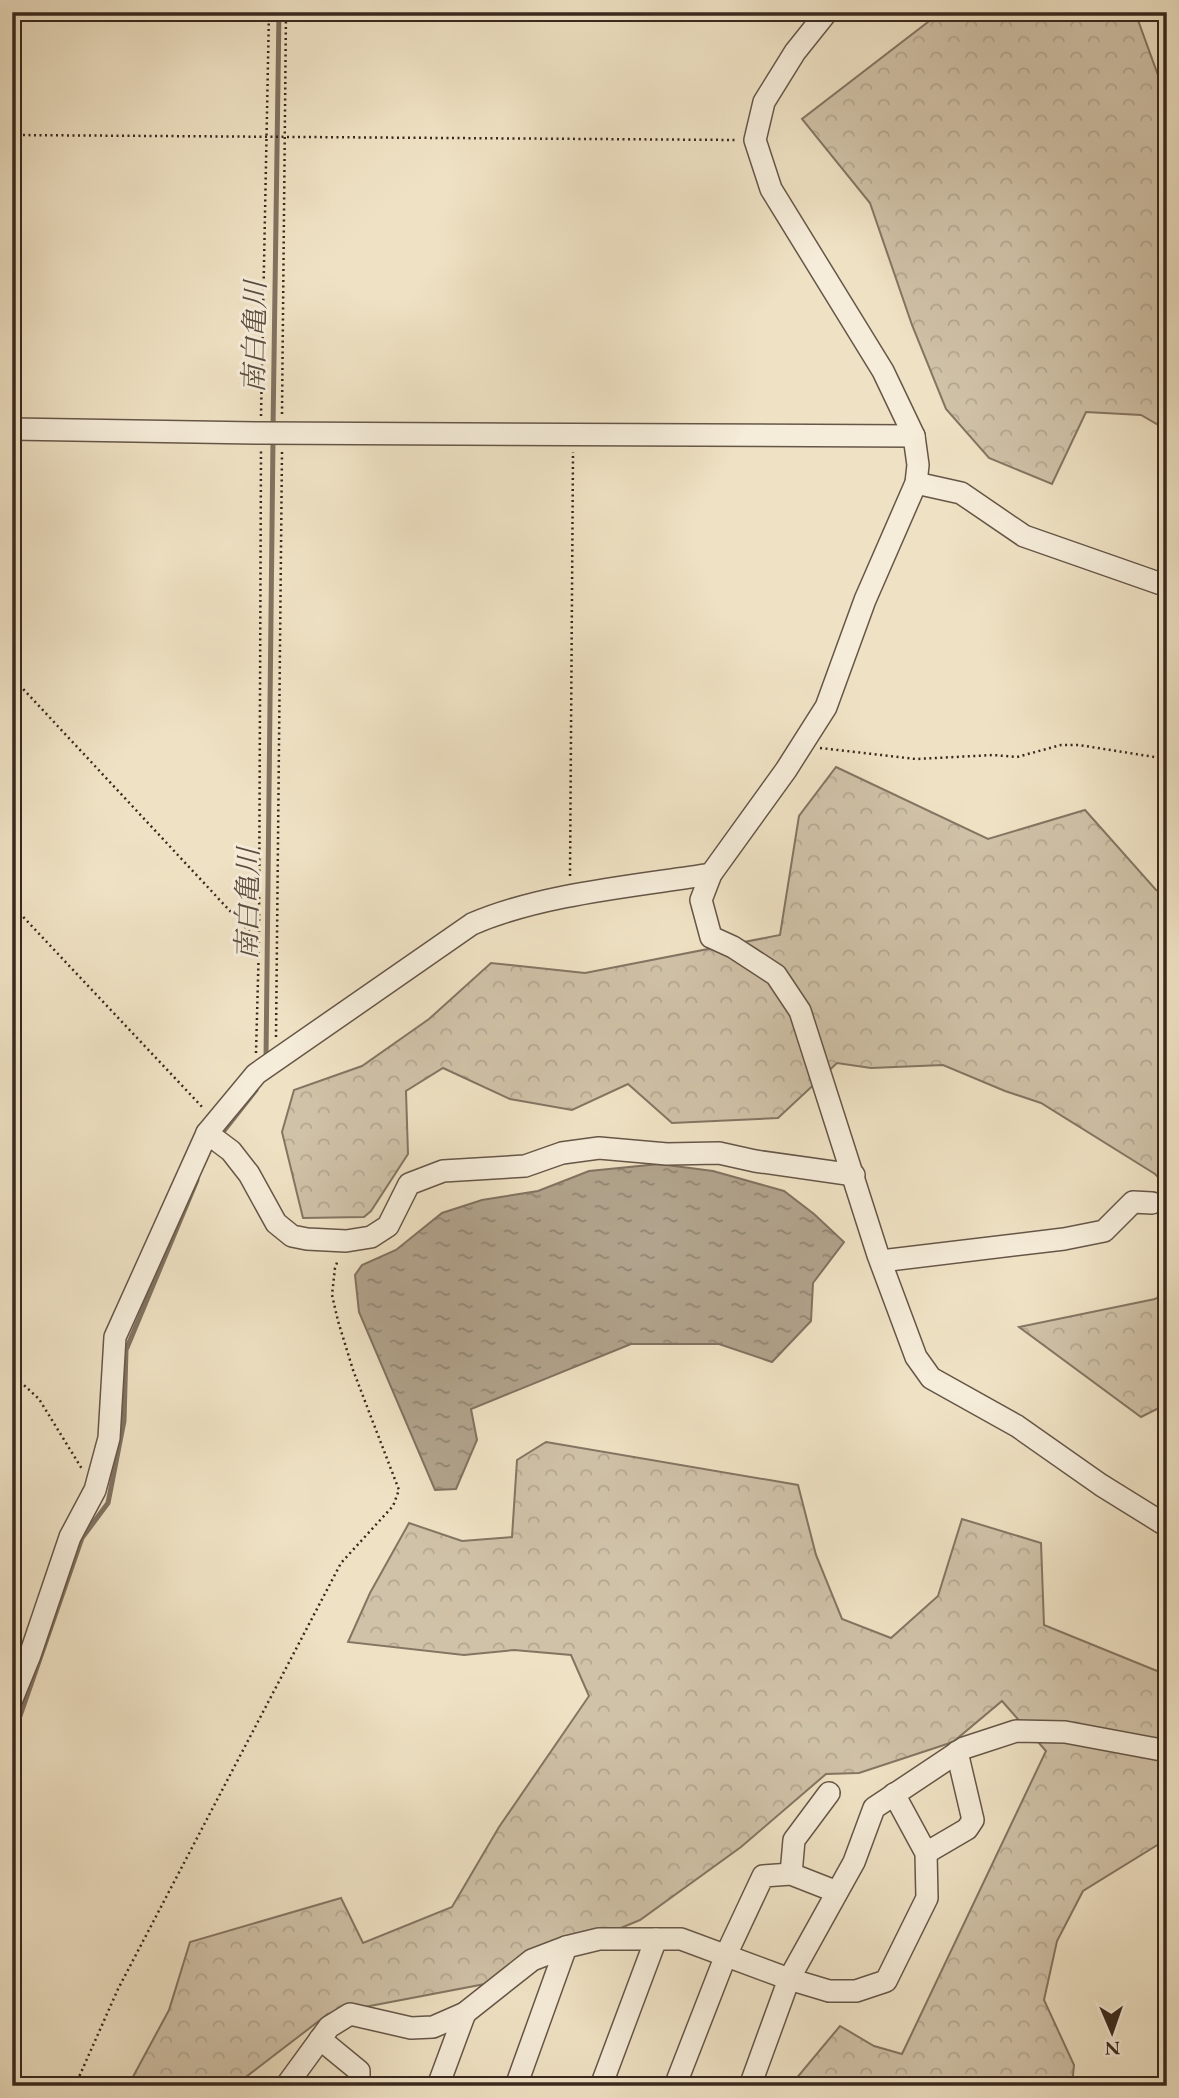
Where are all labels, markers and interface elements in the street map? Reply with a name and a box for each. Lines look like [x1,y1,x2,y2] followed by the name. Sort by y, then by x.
[235,278,273,393] water label: 南白亀川
[228,845,266,960] water label: 南白亀川
[1078,1996,1148,2066] north arrow
[1104,2036,1121,2061] text: N

